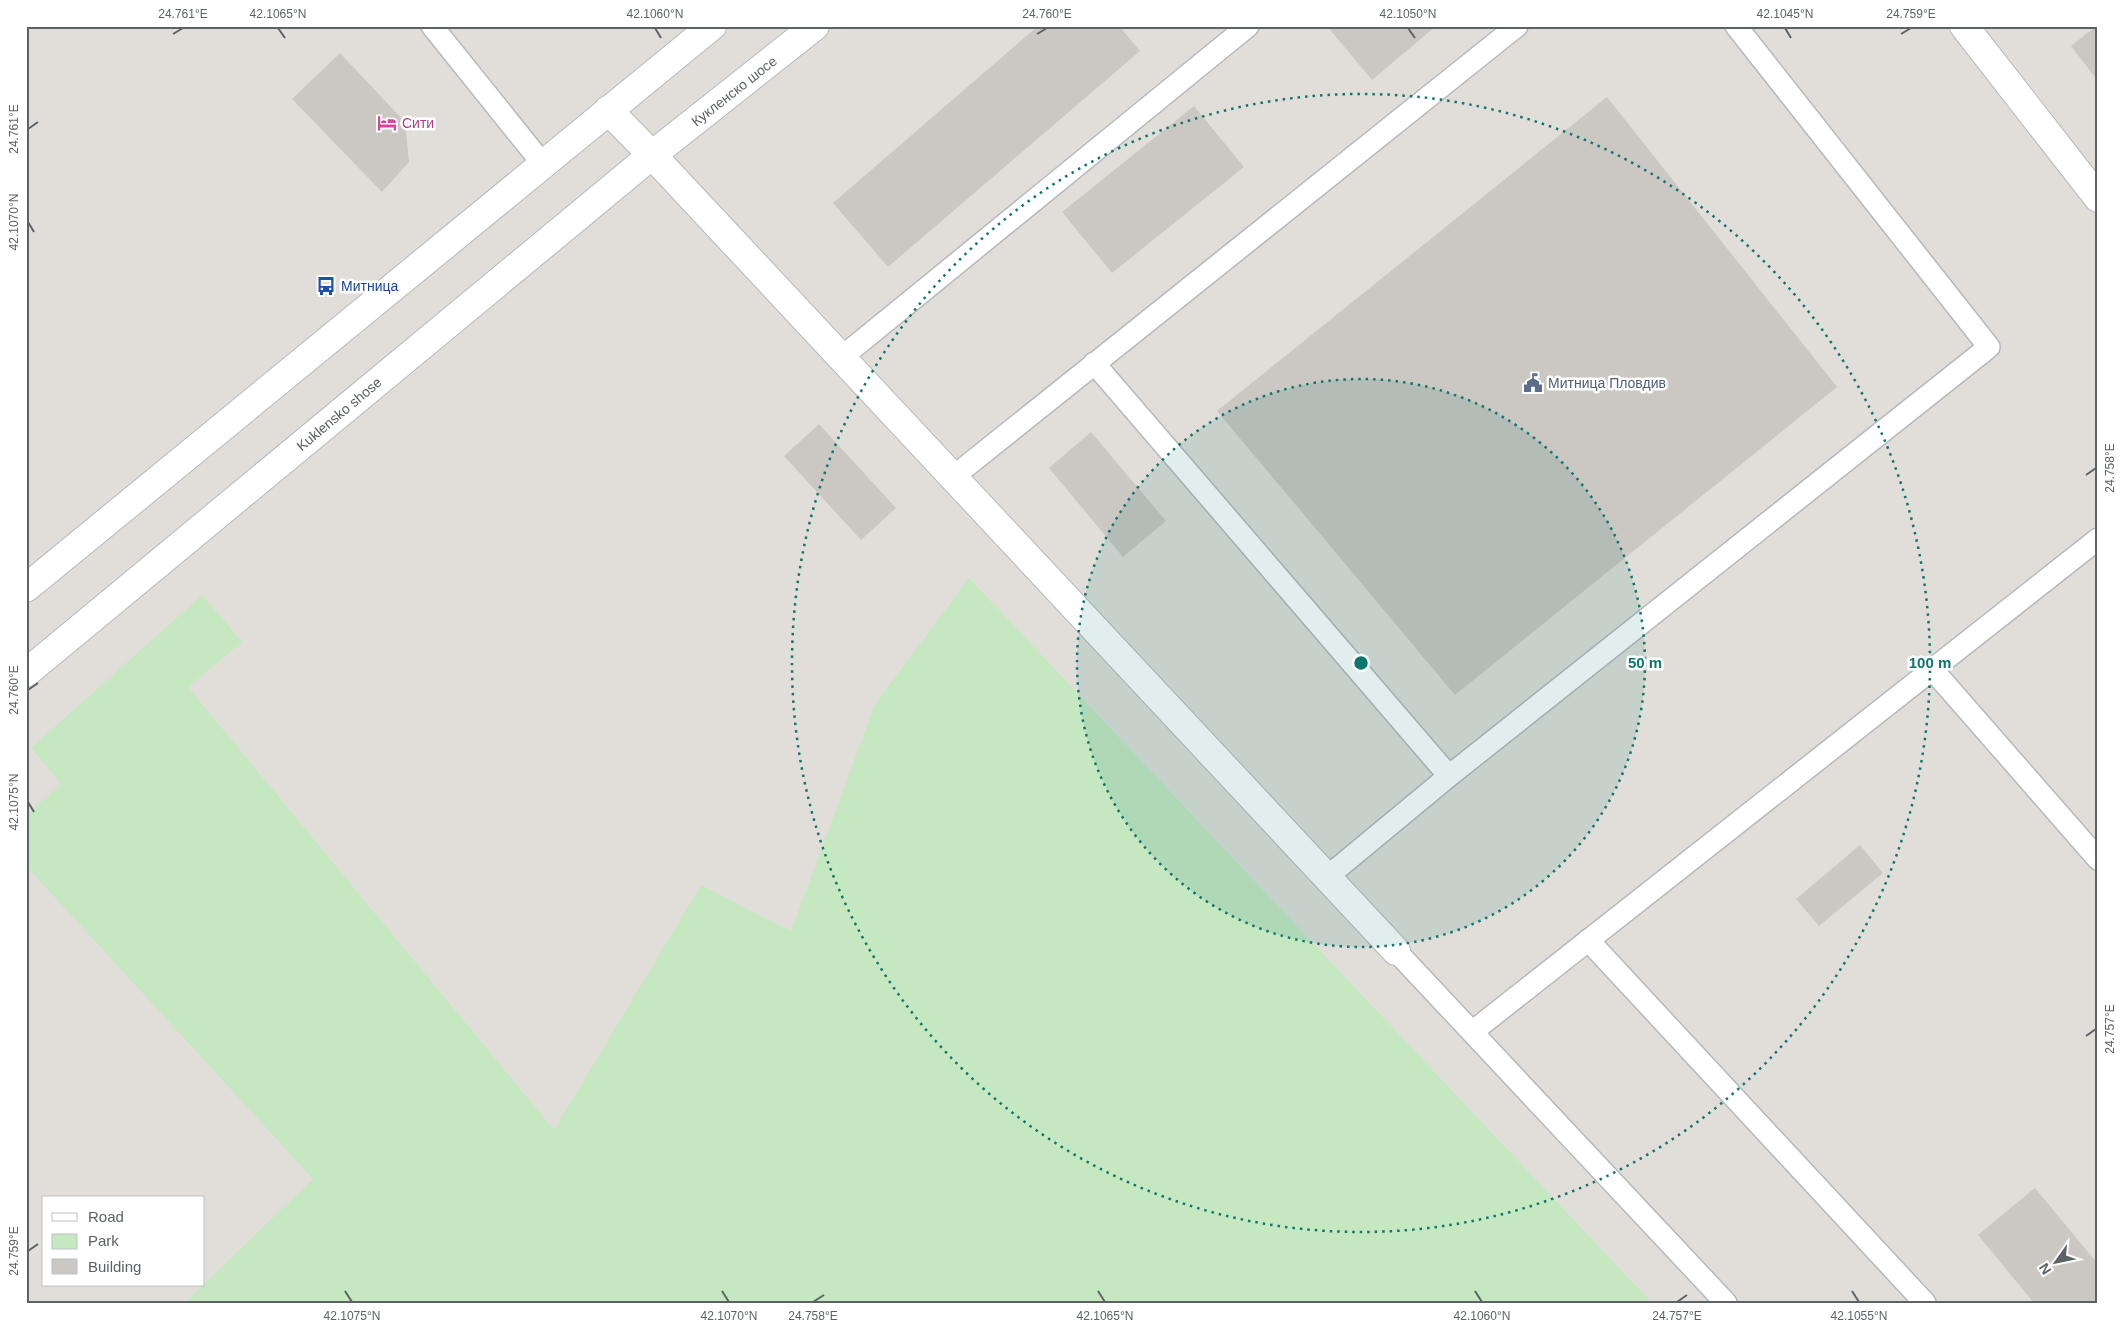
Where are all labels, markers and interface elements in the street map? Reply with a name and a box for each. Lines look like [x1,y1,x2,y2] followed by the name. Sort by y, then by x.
[158,7,208,21] text: 24.761°E
[250,7,306,21] text: 42.1065°N
[627,7,683,21] text: 42.1060°N
[1022,7,1072,21] text: 24.760°E
[1380,7,1436,21] text: 42.1050°N
[1757,7,1813,21] text: 42.1045°N
[1886,7,1936,21] text: 24.759°E
[688,53,780,129] street label: Кукленско шосе
[7,104,21,154] text: 24.761°E
[376,112,398,134] hotel icon: Сити
[402,115,434,131] place label: Сити
[7,194,21,250] text: 42.1070°N
[315,275,337,297] bus stop icon: Митница
[341,278,398,294] place label: Митница
[1522,372,1544,394] public building icon: Митница Пловдив
[293,374,385,454] street label: Kuklensko shose
[1548,375,1666,391] place label: Митница Пловдив
[2103,443,2117,493] text: 24.758°E
[1352,654,1370,672] centre of rings
[1628,654,1662,671] text: 50 m
[1909,654,1951,671] text: 100 m
[7,665,21,715] text: 24.760°E
[7,774,21,830] text: 42.1075°N
[2103,1004,2117,1054] text: 24.757°E
[42,1196,205,1286] legend
[88,1208,124,1225] text: Road
[7,1226,21,1276] text: 24.759°E
[88,1232,119,1249] text: Park
[2032,1236,2082,1286] north arrow
[88,1258,141,1275] text: Building
[2036,1260,2055,1278] text: N
[324,1309,380,1323] text: 42.1075°N
[701,1309,757,1323] text: 42.1070°N
[788,1309,838,1323] text: 24.758°E
[1077,1309,1133,1323] text: 42.1065°N
[1454,1309,1510,1323] text: 42.1060°N
[1652,1309,1702,1323] text: 24.757°E
[1831,1309,1887,1323] text: 42.1055°N

